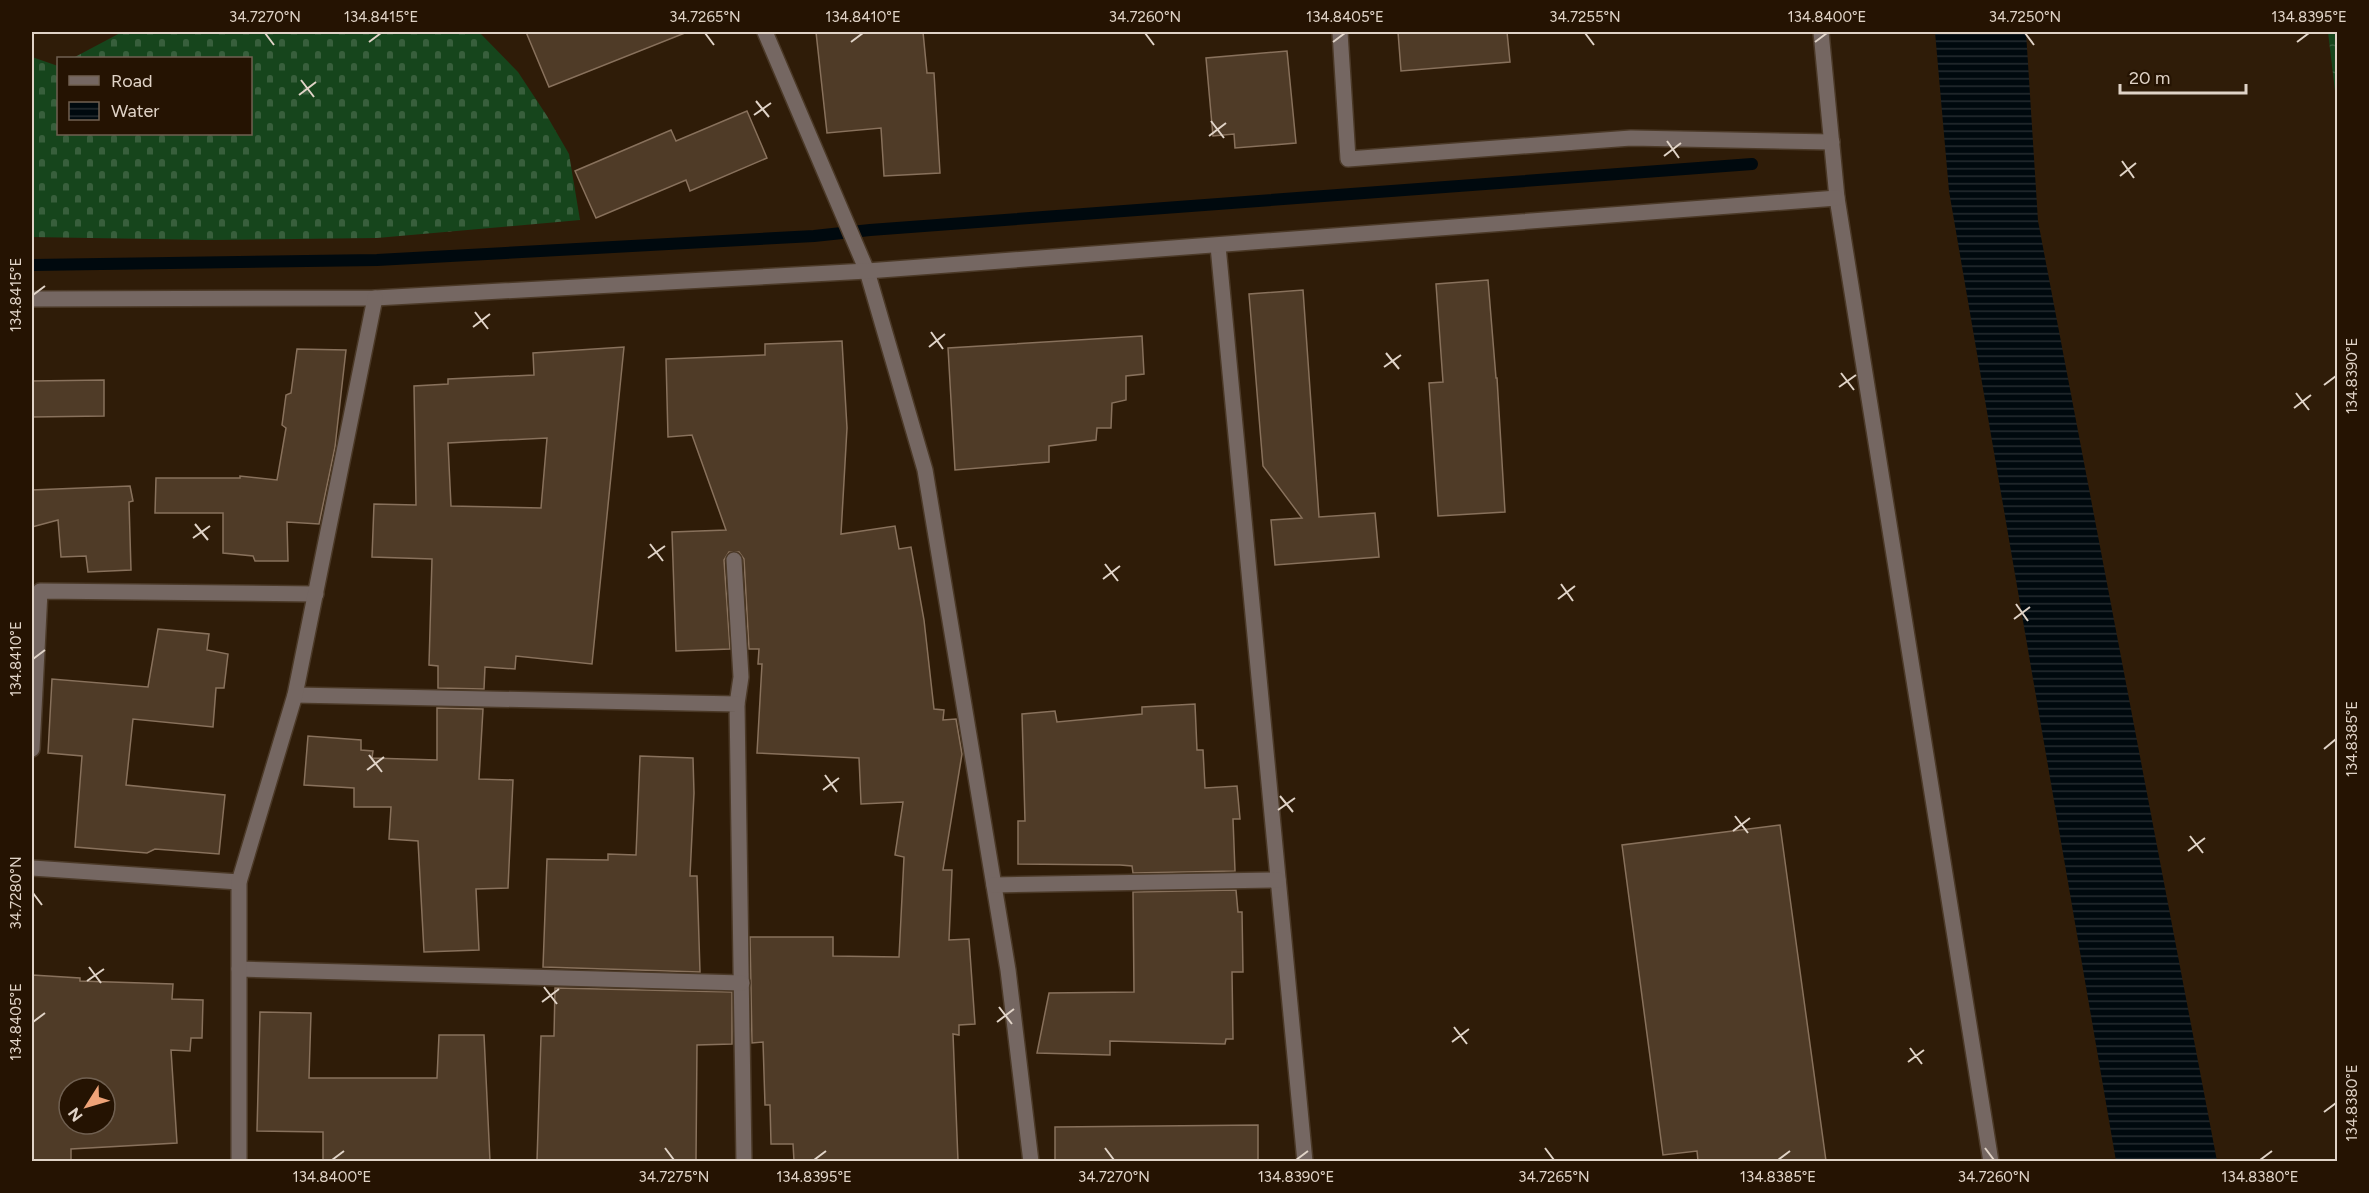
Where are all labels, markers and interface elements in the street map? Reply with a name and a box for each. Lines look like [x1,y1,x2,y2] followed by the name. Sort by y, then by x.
[229,8,301,26] text: 34.7270°N
[344,8,418,26] text: 134.8415°E
[669,8,741,26] text: 34.7265°N
[825,8,901,26] text: 134.8410°E
[1109,8,1181,26] text: 34.7260°N
[1306,8,1384,26] text: 134.8405°E
[1549,8,1621,26] text: 34.7255°N
[1788,8,1866,26] text: 134.8400°E
[1989,8,2061,26] text: 34.7250°N
[2271,8,2347,26] text: 134.8395°E
[57,57,252,135] legend
[2120,57,2246,95] scale bar
[2129,67,2170,89] text: 20 m
[111,70,152,92] text: Road
[111,100,159,122] text: Water
[7,258,25,332] text: 134.8415°E
[2343,338,2361,414] text: 134.8390°E
[7,621,25,697] text: 134.8410°E
[2343,701,2361,777] text: 134.8385°E
[7,856,25,930] text: 34.7280°N
[7,983,25,1061] text: 134.8405°E
[2343,1064,2361,1142] text: 134.8380°E
[57,1076,117,1136] north arrow
[64,1104,87,1125] text: N
[293,1168,371,1186] text: 134.8400°E
[639,1168,709,1186] text: 34.7275°N
[776,1168,852,1186] text: 134.8395°E
[1078,1168,1150,1186] text: 34.7270°N
[1258,1168,1334,1186] text: 134.8390°E
[1518,1168,1590,1186] text: 34.7265°N
[1740,1168,1816,1186] text: 134.8385°E
[1958,1168,2030,1186] text: 34.7260°N
[2221,1168,2299,1186] text: 134.8380°E

